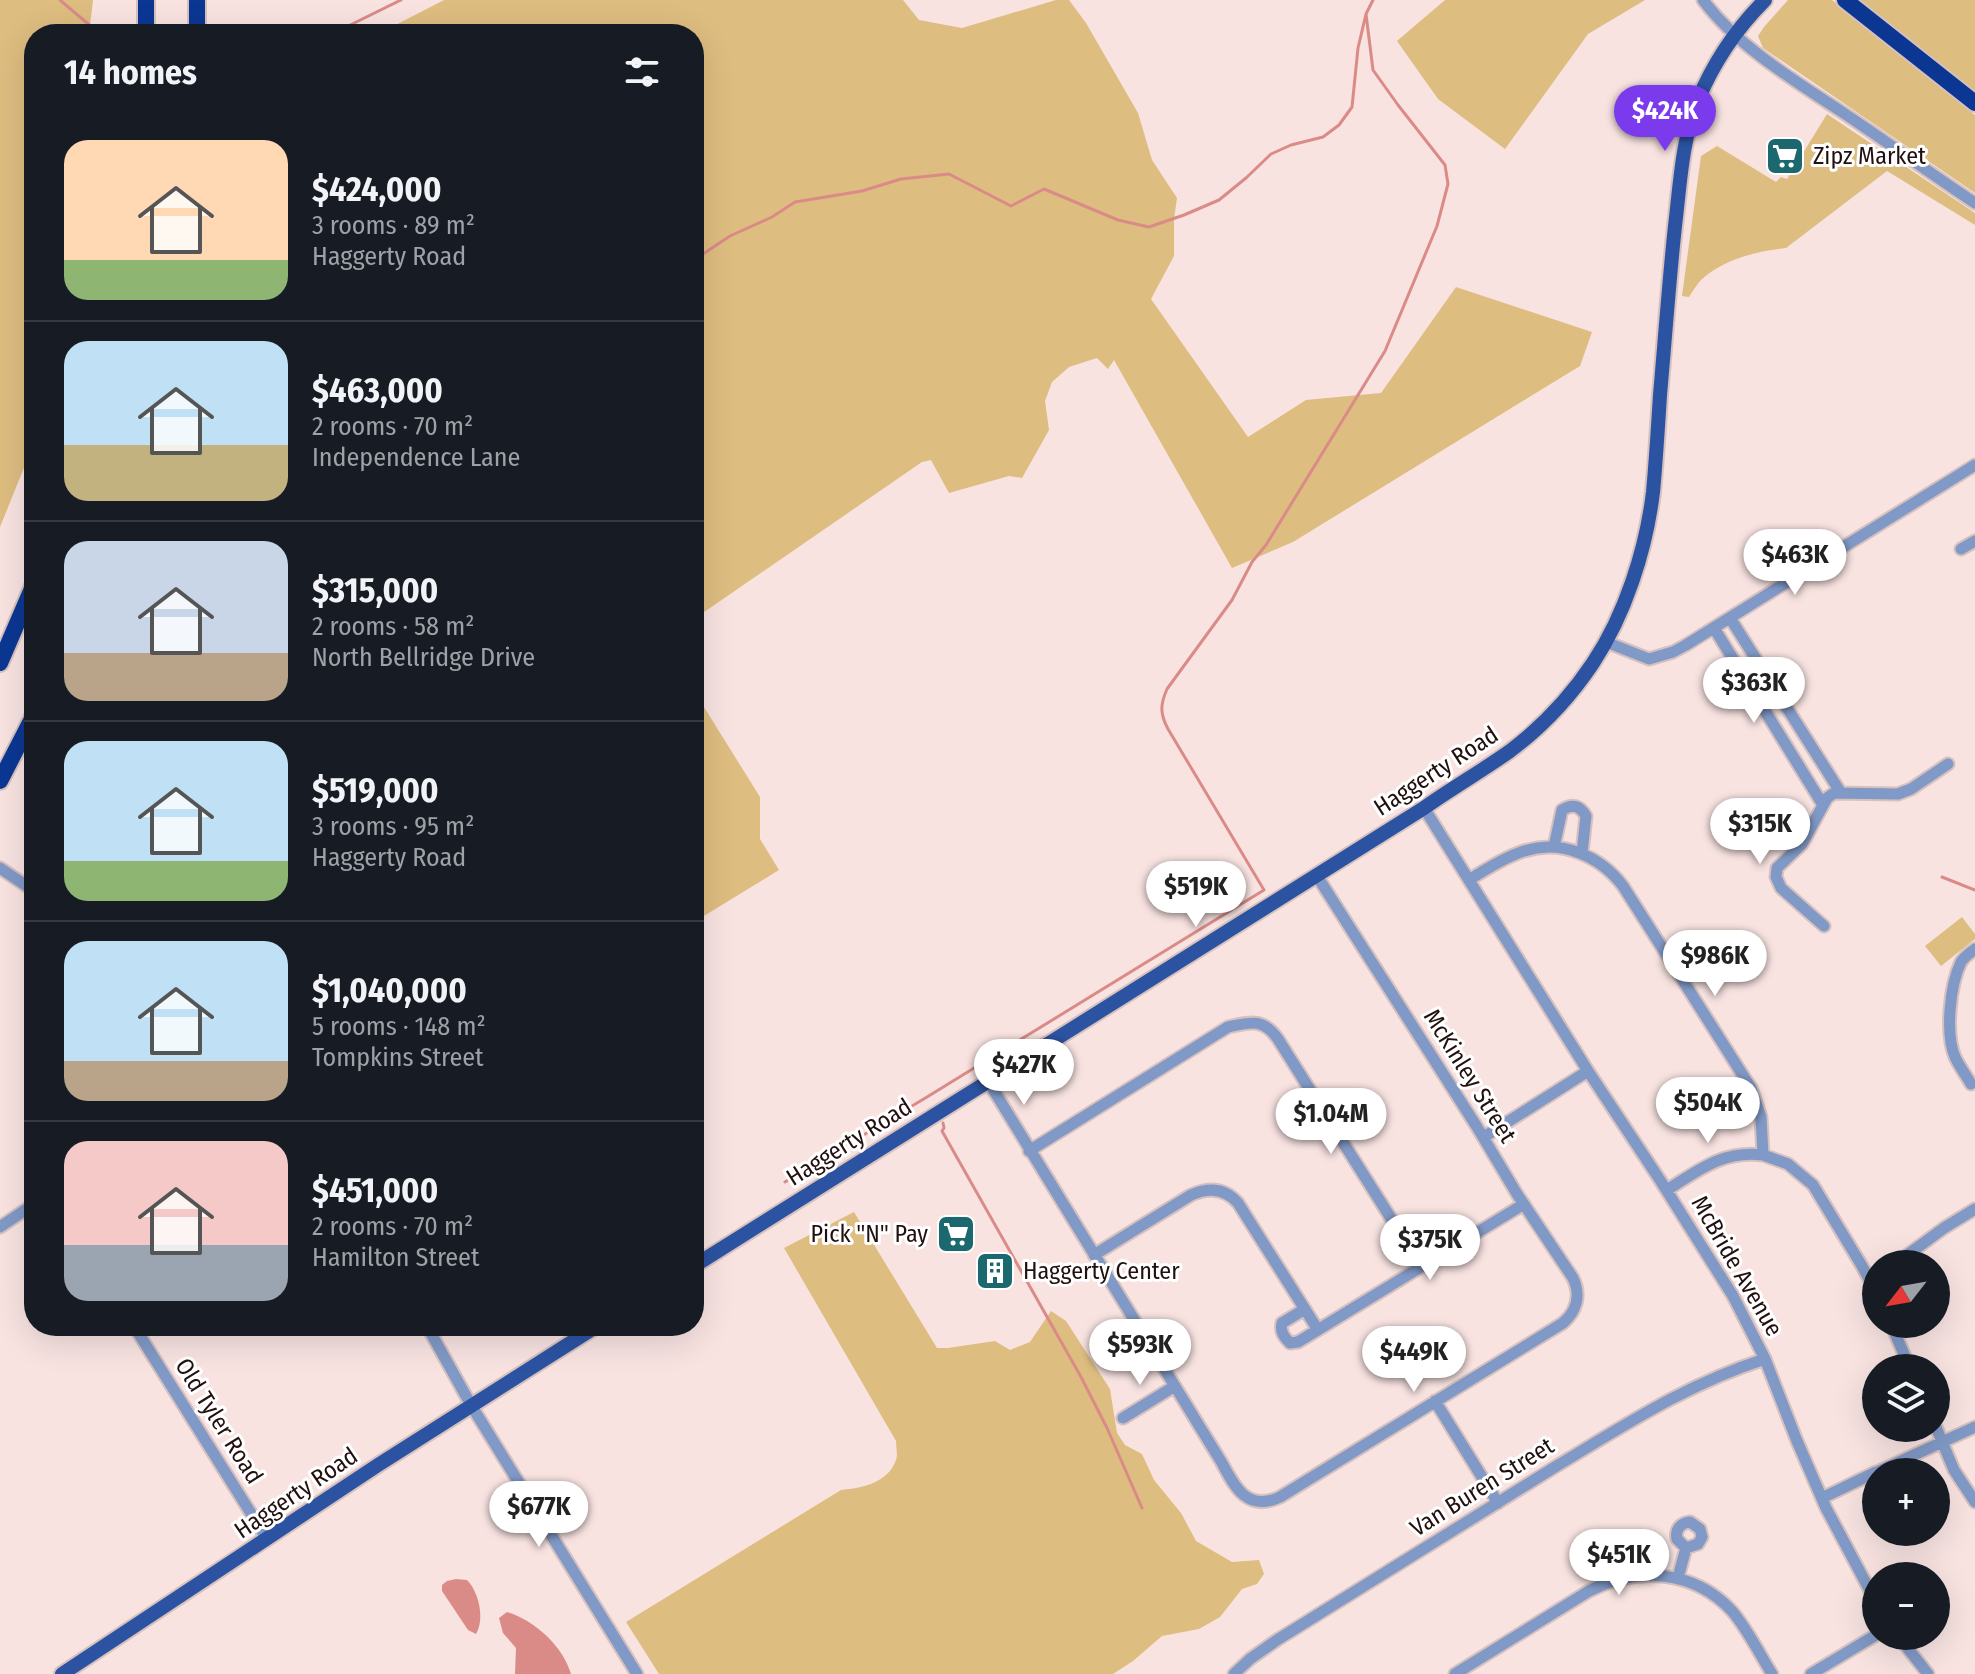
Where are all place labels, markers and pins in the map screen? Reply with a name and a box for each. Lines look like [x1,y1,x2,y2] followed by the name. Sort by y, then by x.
[1609,85,1721,153] pin: $424K
[1764,135,1806,177] supermarket icon: Zipz Market
[1813,142,1926,170] place label: Zipz Market
[1739,529,1851,597] pin: $463K
[1698,657,1810,725] pin: $363K
[1704,798,1816,866] pin: $315K
[1140,861,1252,929] pin: $519K
[1659,930,1771,998] pin: $986K
[968,1039,1080,1107] pin: $427K
[1652,1077,1764,1145] pin: $504K
[1266,1088,1396,1156] pin: $1.04M
[935,1213,977,1255] supermarket icon: Pick "N" Pay
[1374,1214,1486,1282] pin: $375K
[811,1220,928,1248] place label: Pick "N" Pay
[974,1250,1016,1292] building icon: Haggerty Center
[1023,1257,1180,1285] place label: Haggerty Center
[1084,1319,1196,1387] pin: $593K
[1358,1326,1470,1394] pin: $449K
[483,1481,595,1549] pin: $677K
[1563,1529,1675,1597] pin: $451K

